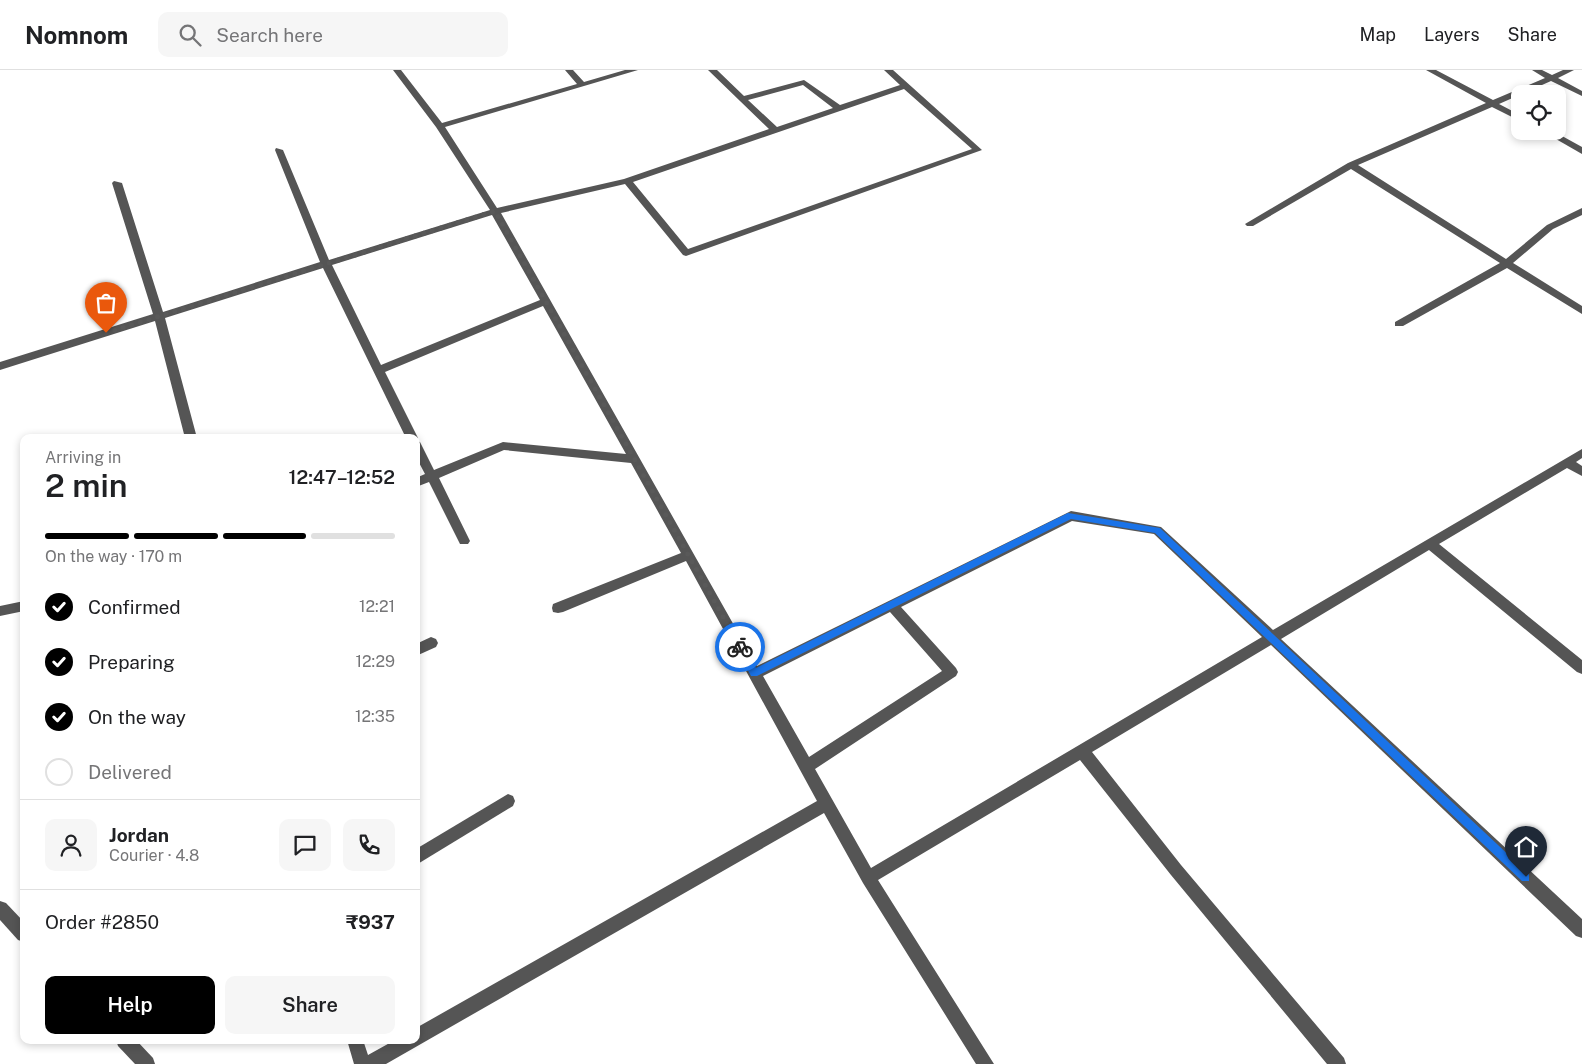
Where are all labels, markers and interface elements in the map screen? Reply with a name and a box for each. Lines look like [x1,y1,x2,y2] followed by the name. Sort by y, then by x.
[158,12,508,57] search box
[25,21,128,49] text: Nomnom
[176,21,204,49] icon: search
[216,24,323,46] text: Search here
[1360,24,1396,45] text: Map
[1424,24,1480,45] text: Layers
[1508,24,1557,45] text: Share
[1511,85,1566,140] map controls
[1511,85,1566,140] button: locate
[85,282,127,333] pin
[92,289,120,317] icon: bag
[45,448,121,467] text: Arriving in
[289,466,395,488] text: 12:47–12:52
[45,467,128,504] text: 2 min
[45,547,182,566] text: On the way · 170 m
[45,593,73,621] icon: check
[88,596,181,618] text: Confirmed
[359,597,395,616] text: 12:21
[715,622,765,672] courier
[726,633,754,661] icon: bike
[45,648,73,676] icon: check
[88,651,175,673] text: Preparing
[355,652,395,671] text: 12:29
[45,703,73,731] icon: check
[88,706,186,728] text: On the way
[355,707,395,726] text: 12:35
[88,761,172,783] text: Delivered
[45,819,97,871] button: person
[279,819,331,871] button: chat
[343,819,395,871] button: phone
[109,824,169,846] text: Jordan
[1505,826,1547,877] pin
[1512,833,1540,861] icon: home
[109,846,199,865] text: Courier · 4.8
[45,911,159,933] text: Order #2850
[346,911,395,933] text: ₹937
[45,976,215,1034] button: Help
[225,976,395,1034] button: Share

